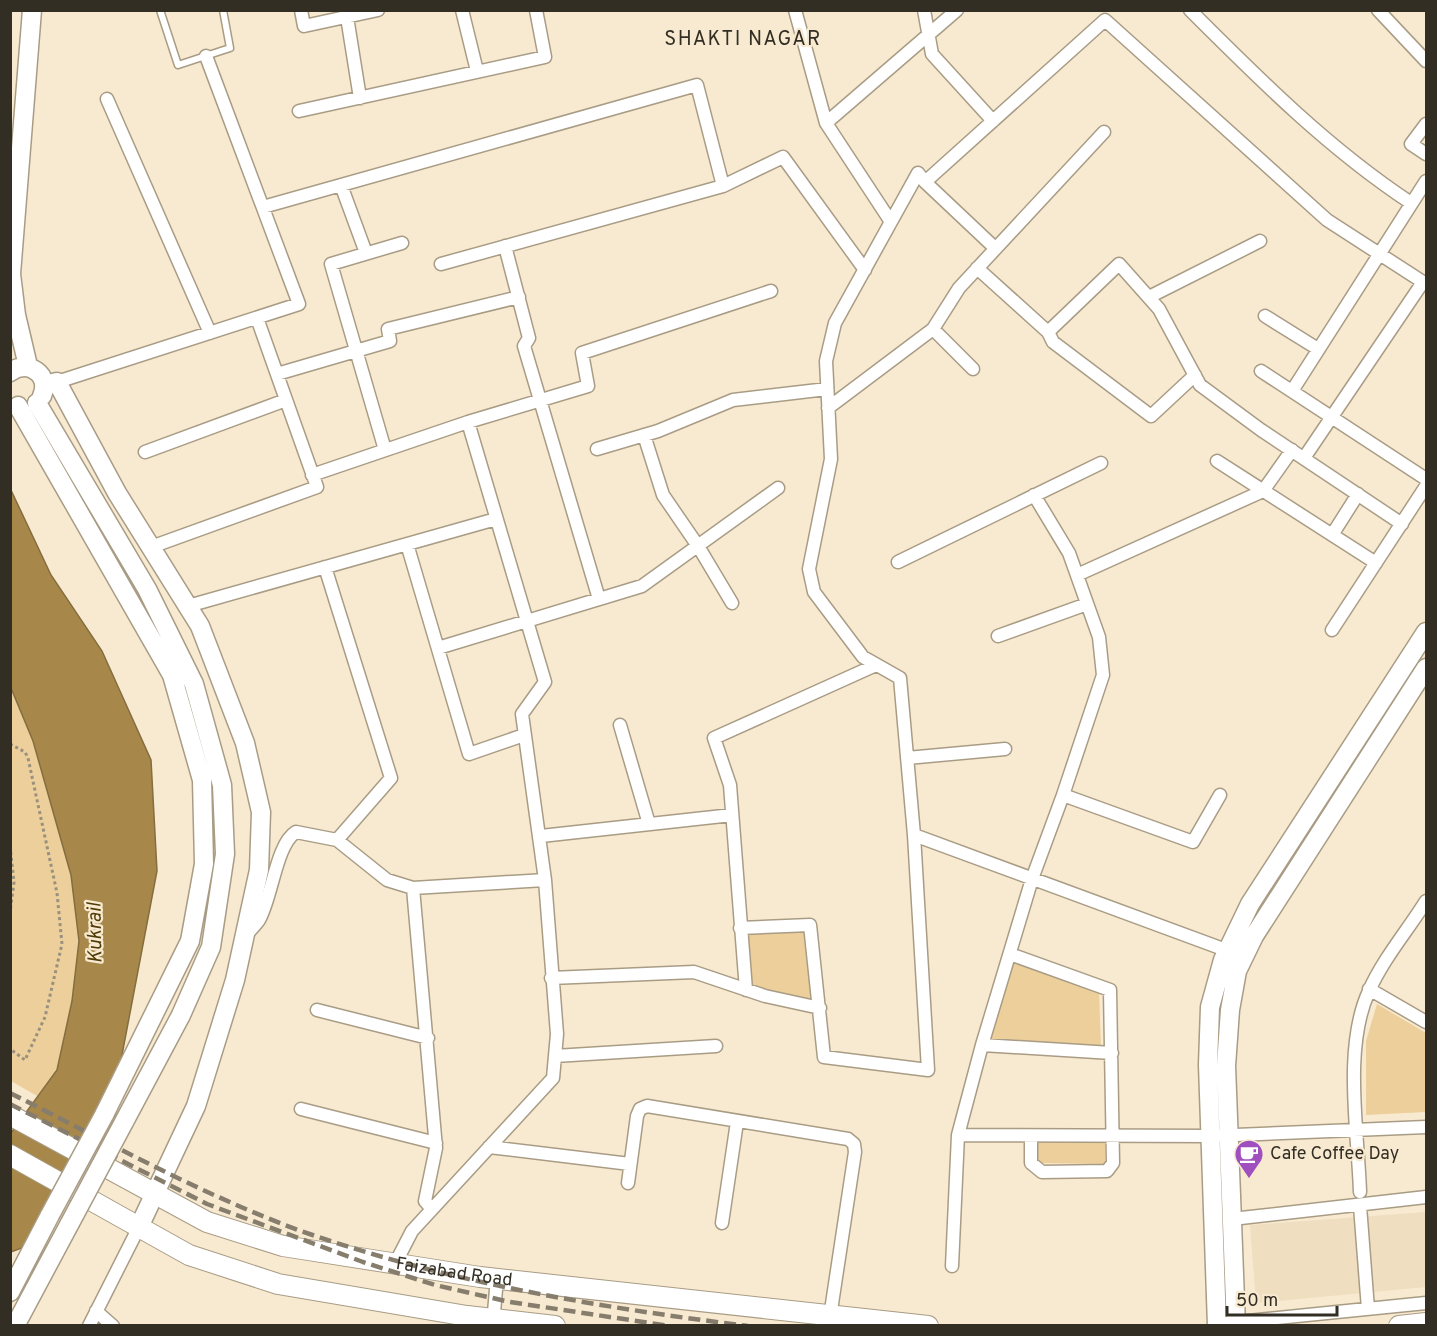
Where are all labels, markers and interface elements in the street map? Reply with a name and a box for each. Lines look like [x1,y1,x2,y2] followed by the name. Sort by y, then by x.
[664,27,822,53] district label: SHAKTI NAGAR
[82,901,110,964] water label: Kukrail
[1233,1138,1265,1180] cafe icon: Cafe Coffee Day
[1270,1143,1399,1166] place label: Cafe Coffee Day
[394,1252,513,1292] street label: Faizabad Road
[1227,1279,1336,1317] scale bar
[1236,1290,1278,1313] text: 50 m

